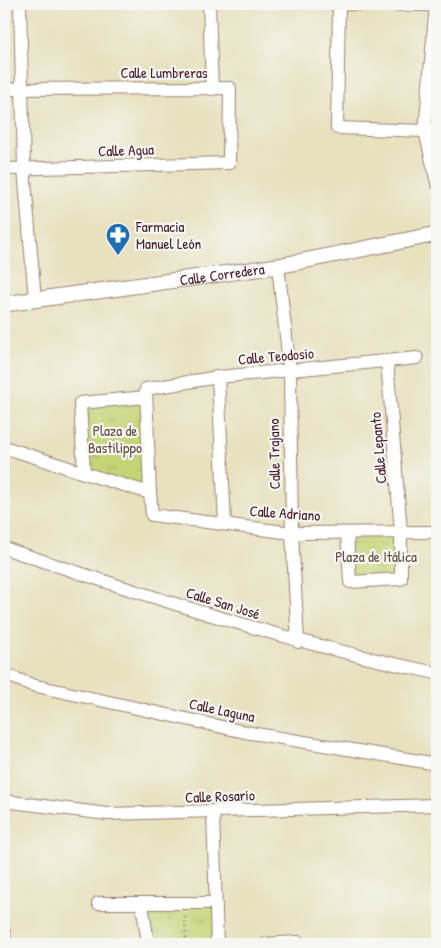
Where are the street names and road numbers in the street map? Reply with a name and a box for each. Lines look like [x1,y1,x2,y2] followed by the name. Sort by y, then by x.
[120,62,208,83] street label: Calle Lumbreras
[98,139,154,161] street label: Calle Agua
[178,257,266,290] street label: Calle Corredera
[237,342,315,370] street label: Calle Teodosio
[364,411,392,485] street label: Calle Lepanto
[263,418,285,490] street label: Calle Trajano
[249,500,321,526] street label: Calle Adriano
[183,582,263,624] street label: Calle San José
[187,693,257,727] street label: Calle Laguna
[185,784,255,808] street label: Calle Rosario

